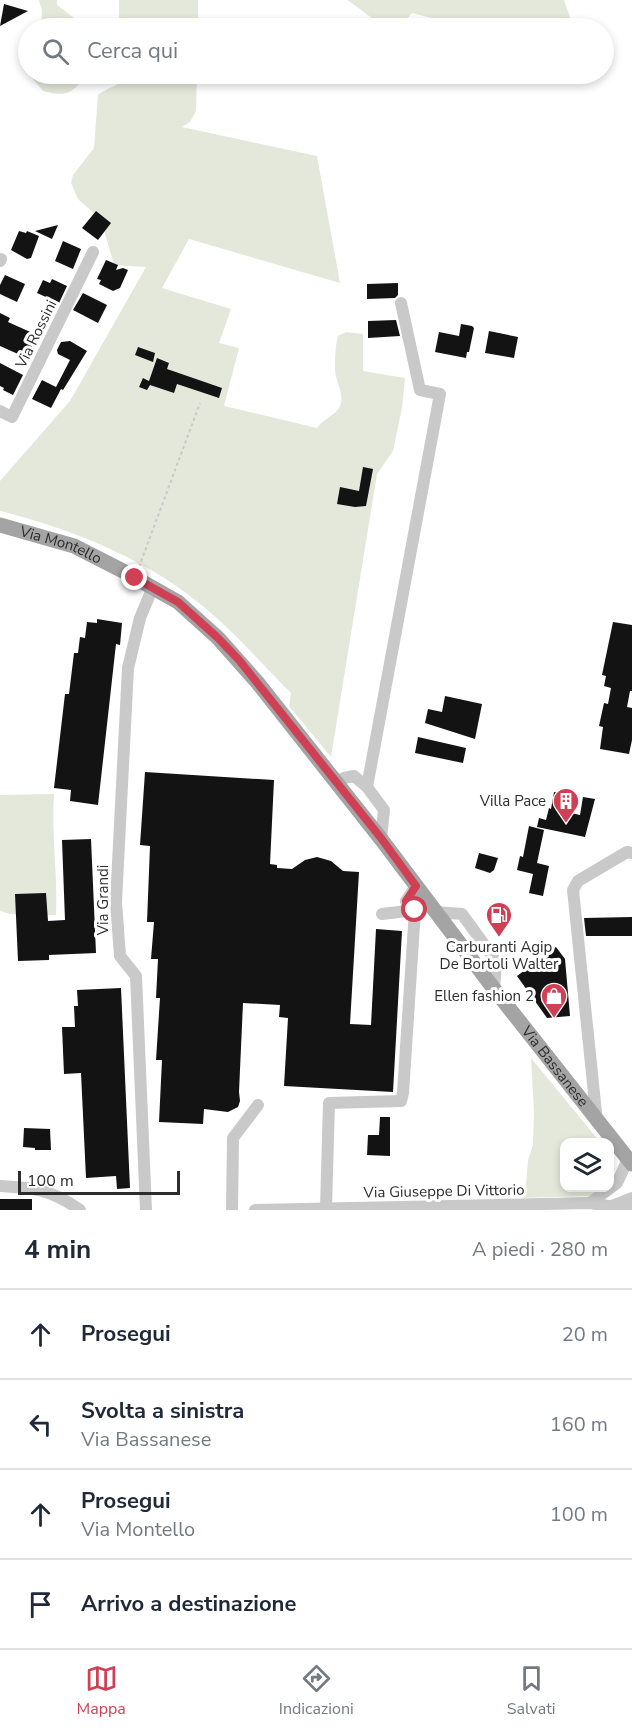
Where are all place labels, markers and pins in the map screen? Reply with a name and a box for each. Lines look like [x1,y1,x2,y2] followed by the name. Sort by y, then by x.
[551,786,581,824] building icon: Villa Pace
[479,791,546,811] place label: Villa Pace
[484,900,514,938] fuel station icon: Carburanti Agip De Bortoli Walter
[440,937,559,974] place label: Carburanti Agip De Bortoli Walter
[539,981,569,1019] shop icon: Ellen fashion 2
[434,986,534,1006] place label: Ellen fashion 2

